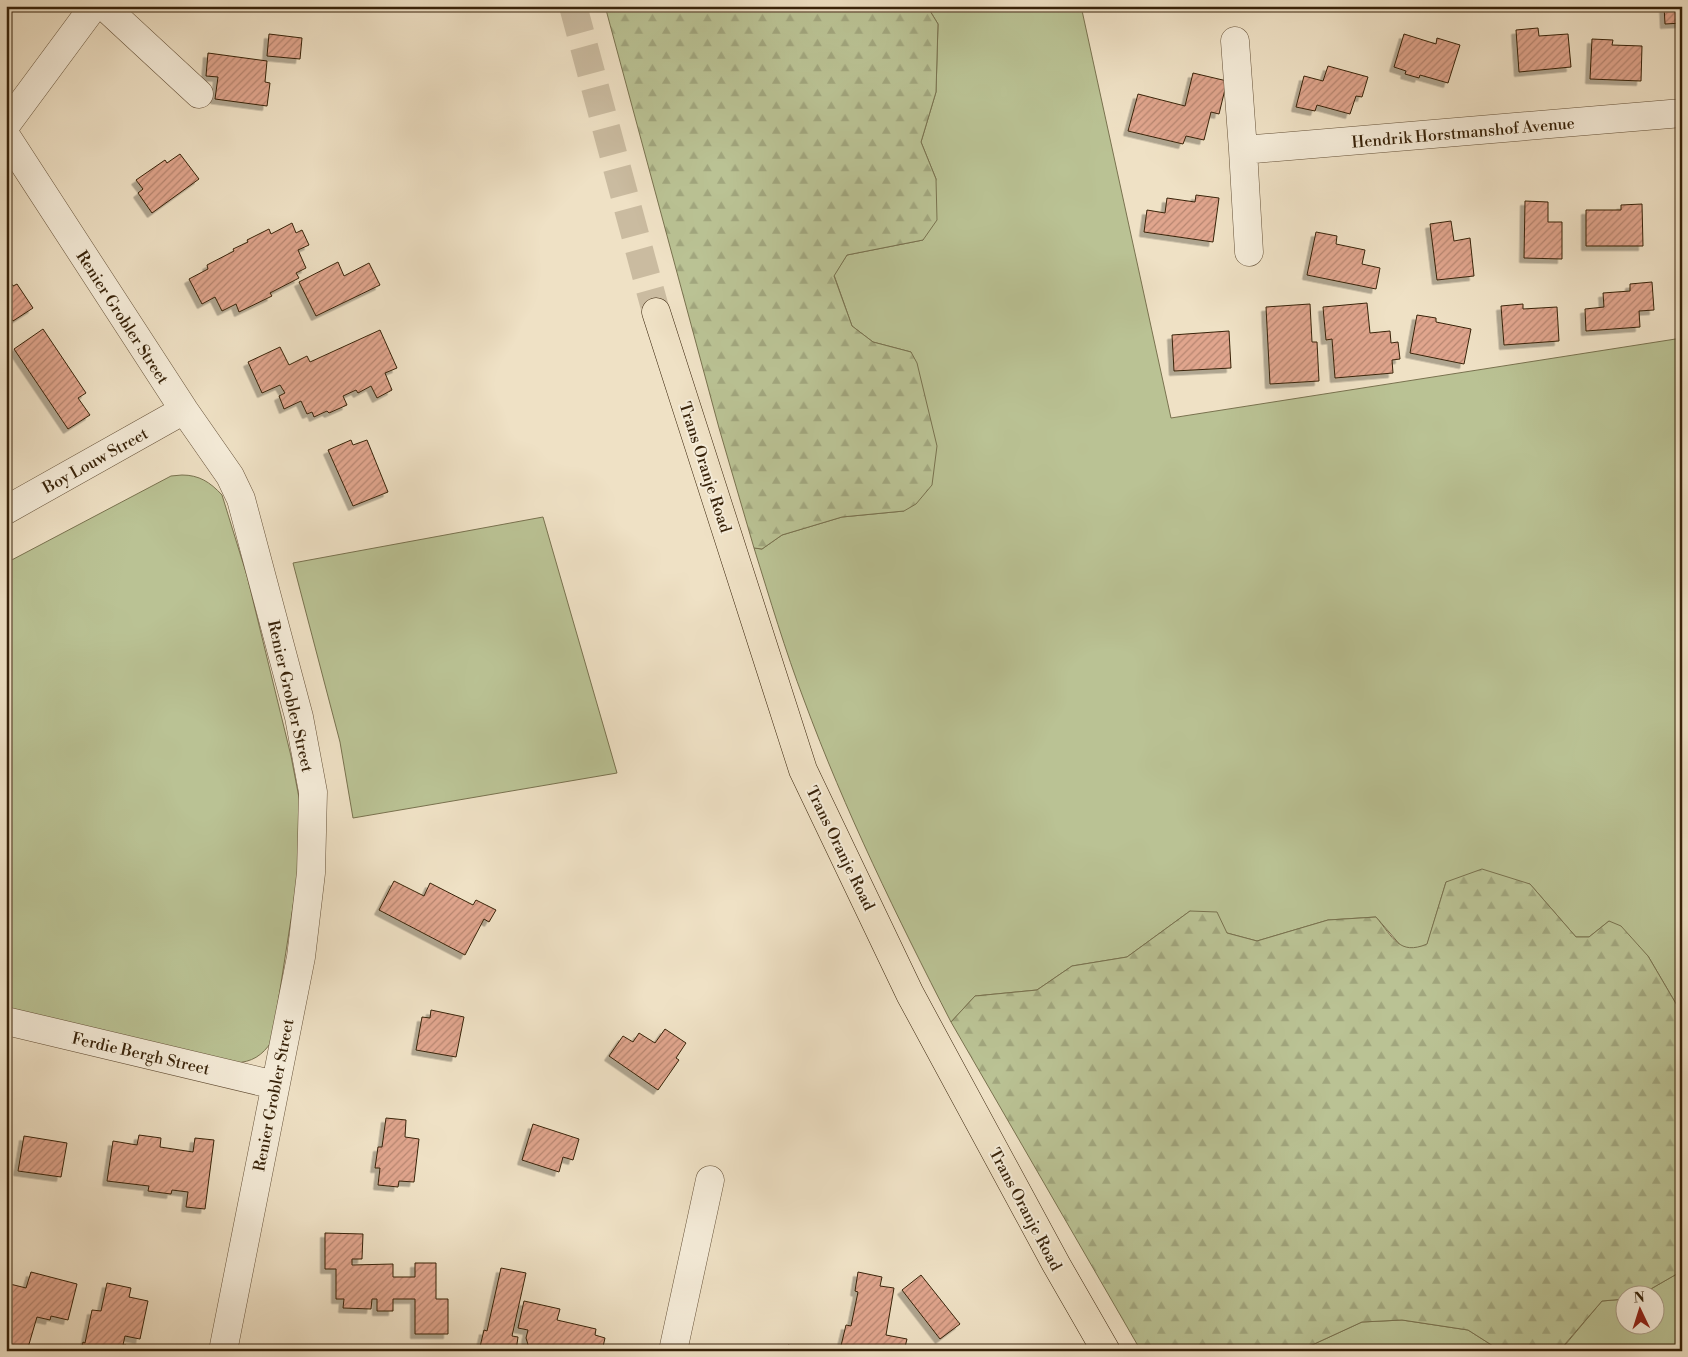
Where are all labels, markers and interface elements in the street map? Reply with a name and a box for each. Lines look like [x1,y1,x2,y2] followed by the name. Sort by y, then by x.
[1351,113,1576,153] street label: Hendrik Horstmanshof Avenue
[72,247,173,388] street label: Renier Grobler Street
[675,399,736,535] street label: Trans Oranje Road
[38,424,152,499] street label: Boy Louw Street
[263,618,317,774] street label: Renier Grobler Street
[801,783,879,914] street label: Trans Oranje Road
[249,1017,299,1173] street label: Renier Grobler Street
[70,1028,212,1080] street label: Ferdie Bergh Street
[984,1145,1066,1274] street label: Trans Oranje Road
[1616,1284,1666,1334] north arrow
[1633,1289,1645,1307] text: N

